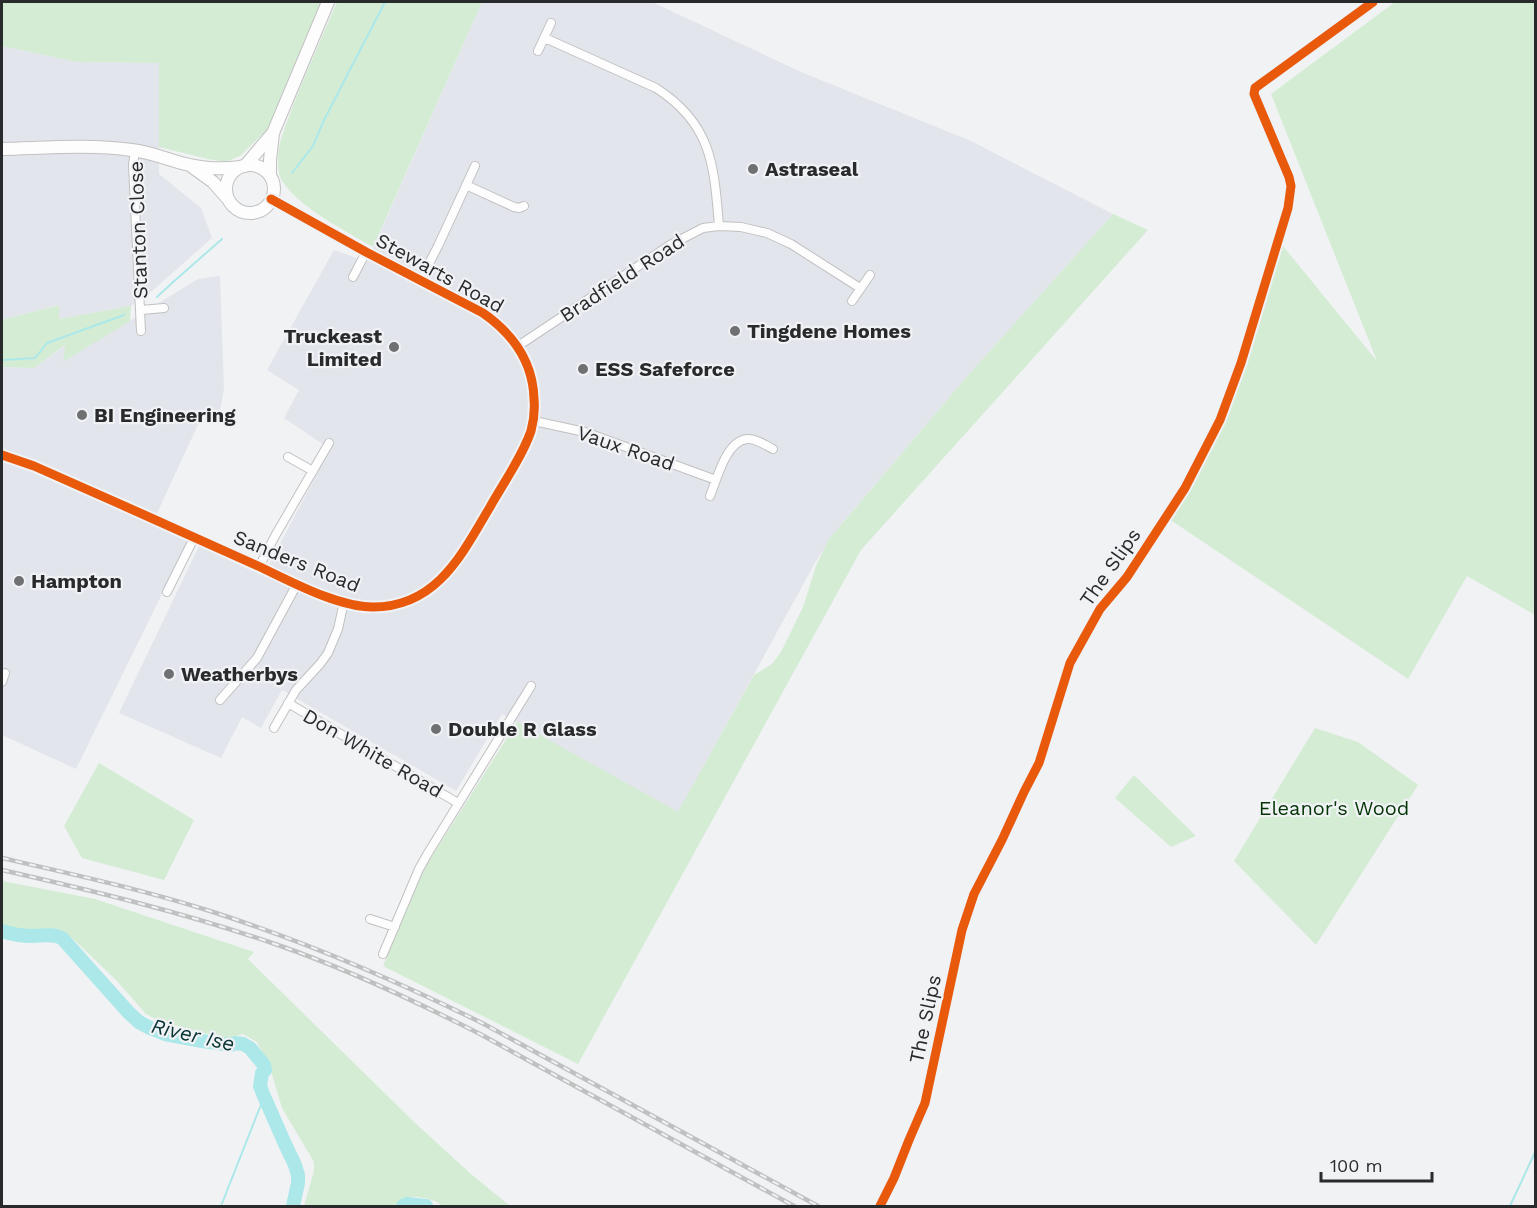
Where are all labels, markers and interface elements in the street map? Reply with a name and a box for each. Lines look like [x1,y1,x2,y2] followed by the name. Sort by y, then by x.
[765,157,859,181] place label: Astraseal
[124,160,152,300] street label: Stanton Close
[746,162,760,176] marker: Astraseal
[372,228,508,318] street label: Stewarts Road
[555,229,689,327] street label: Bradfield Road
[747,319,911,343] place label: Tingdene Homes
[283,324,382,371] place label: Truckeast Limited
[728,324,742,338] marker: Tingdene Homes
[387,340,401,354] marker: Truckeast Limited
[595,357,735,381] place label: ESS Safeforce
[576,362,590,376] marker: ESS Safeforce
[94,403,236,427] place label: BI Engineering
[75,408,89,422] marker: BI Engineering
[574,420,678,476] street label: Vaux Road
[1074,523,1146,611] street label: The Slips
[230,525,364,597] street label: Sanders Road
[31,569,122,593] place label: Hampton
[12,574,26,588] marker: Hampton
[181,662,298,686] place label: Weatherbys
[162,667,176,681] marker: Weatherbys
[299,703,447,803] street label: Don White Road
[448,717,597,741] place label: Double R Glass
[429,722,443,736] marker: Double R Glass
[1259,796,1409,820] park label: Eleanor's Wood
[904,973,946,1065] street label: The Slips
[149,1013,237,1056] water label: River Ise
[1321,1145,1432,1183] scale bar
[1330,1155,1383,1176] text: 100 m

